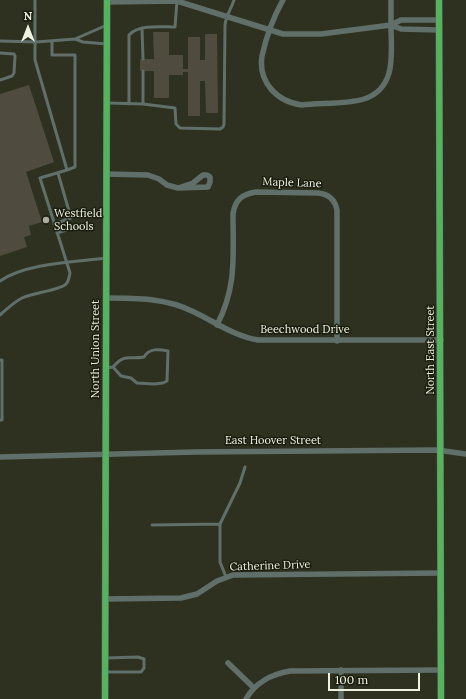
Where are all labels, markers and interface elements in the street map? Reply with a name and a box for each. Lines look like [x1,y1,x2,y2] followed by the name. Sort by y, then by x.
[8,8,48,48] north arrow
[24,9,32,23] text: N
[262,175,322,191] street label: Maple Lane
[54,207,102,233] place label: Westfield Schools
[41,215,51,225] marker: Westfield Schools
[89,300,103,398] street label: North Union Street
[424,305,438,395] street label: North East Street
[260,323,350,337] street label: Beechwood Drive
[225,434,321,448] street label: East Hoover Street
[229,558,311,574] street label: Catherine Drive
[330,665,422,691] scale bar
[335,672,368,687] text: 100 m

